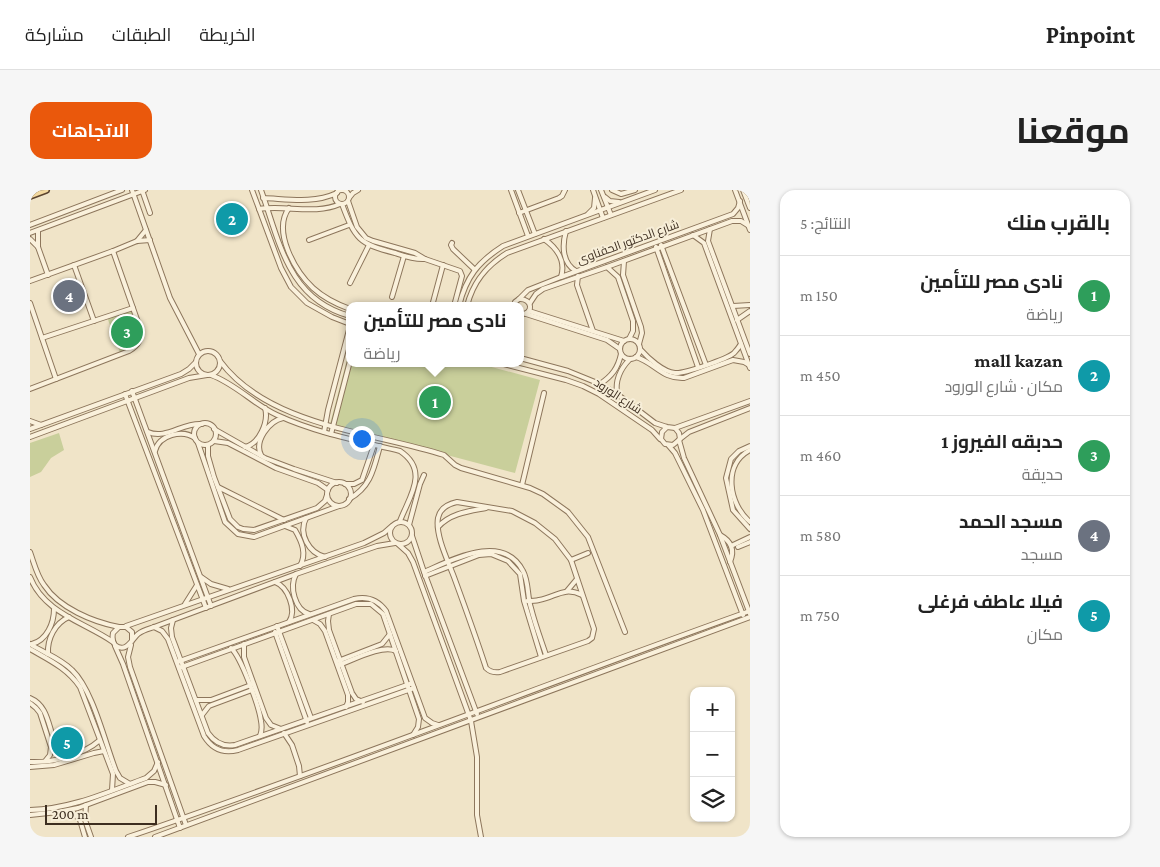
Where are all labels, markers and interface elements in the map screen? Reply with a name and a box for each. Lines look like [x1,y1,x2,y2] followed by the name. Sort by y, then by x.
[1046,21,1135,48] text: Pinpoint
[25,25,84,45] text: مشاركة
[112,25,171,45] text: الطبقات
[199,25,256,45] text: الخريطة
[30,102,152,159] button: الاتجاهات
[1016,112,1130,151] text: موقعنا
[216,200,248,238] pin: 2
[1007,211,1110,235] text: بالقرب منك
[800,215,851,232] text: النتائج: 5
[575,217,681,268] street label: شارع الدكتور الحفناوى
[920,271,1063,292] text: نادى مصر للتأمين
[53,277,85,315] pin: 4
[800,287,838,304] text: 150 m
[1091,287,1097,304] text: 1
[346,302,524,367] popup
[1026,306,1063,323] text: رياضة
[364,310,506,331] text: نادى مصر للتأمين
[111,313,143,351] pin: 3
[364,345,400,362] text: رياضة
[975,350,1063,371] text: mall kazan
[800,367,841,384] text: 450 m
[1090,367,1098,384] text: 2
[591,375,645,418] street label: شارع الورود
[944,378,1063,395] text: مكان · شارع الورود
[419,383,451,421] pin: 1
[349,426,375,452] your location
[941,431,1063,452] text: حدبقه الفيروز 1
[800,447,841,464] text: 460 m
[1090,447,1098,464] text: 3
[1022,466,1063,483] text: حديقة
[959,511,1063,532] text: مسجد الحمد
[800,527,841,544] text: 580 m
[1090,527,1098,544] text: 4
[1021,546,1063,563] text: مسجد
[918,591,1063,612] text: فيلا عاطف فرغلى
[800,607,840,624] text: 750 m
[1090,607,1098,624] text: 5
[1027,626,1063,643] text: مكان
[690,687,735,822] map controls
[690,687,735,732] button: +
[51,724,83,762] pin: 5
[690,732,735,777] button: −
[690,777,735,822] button: layers
[45,802,158,825] scale bar
[52,806,88,822] text: 200 m

